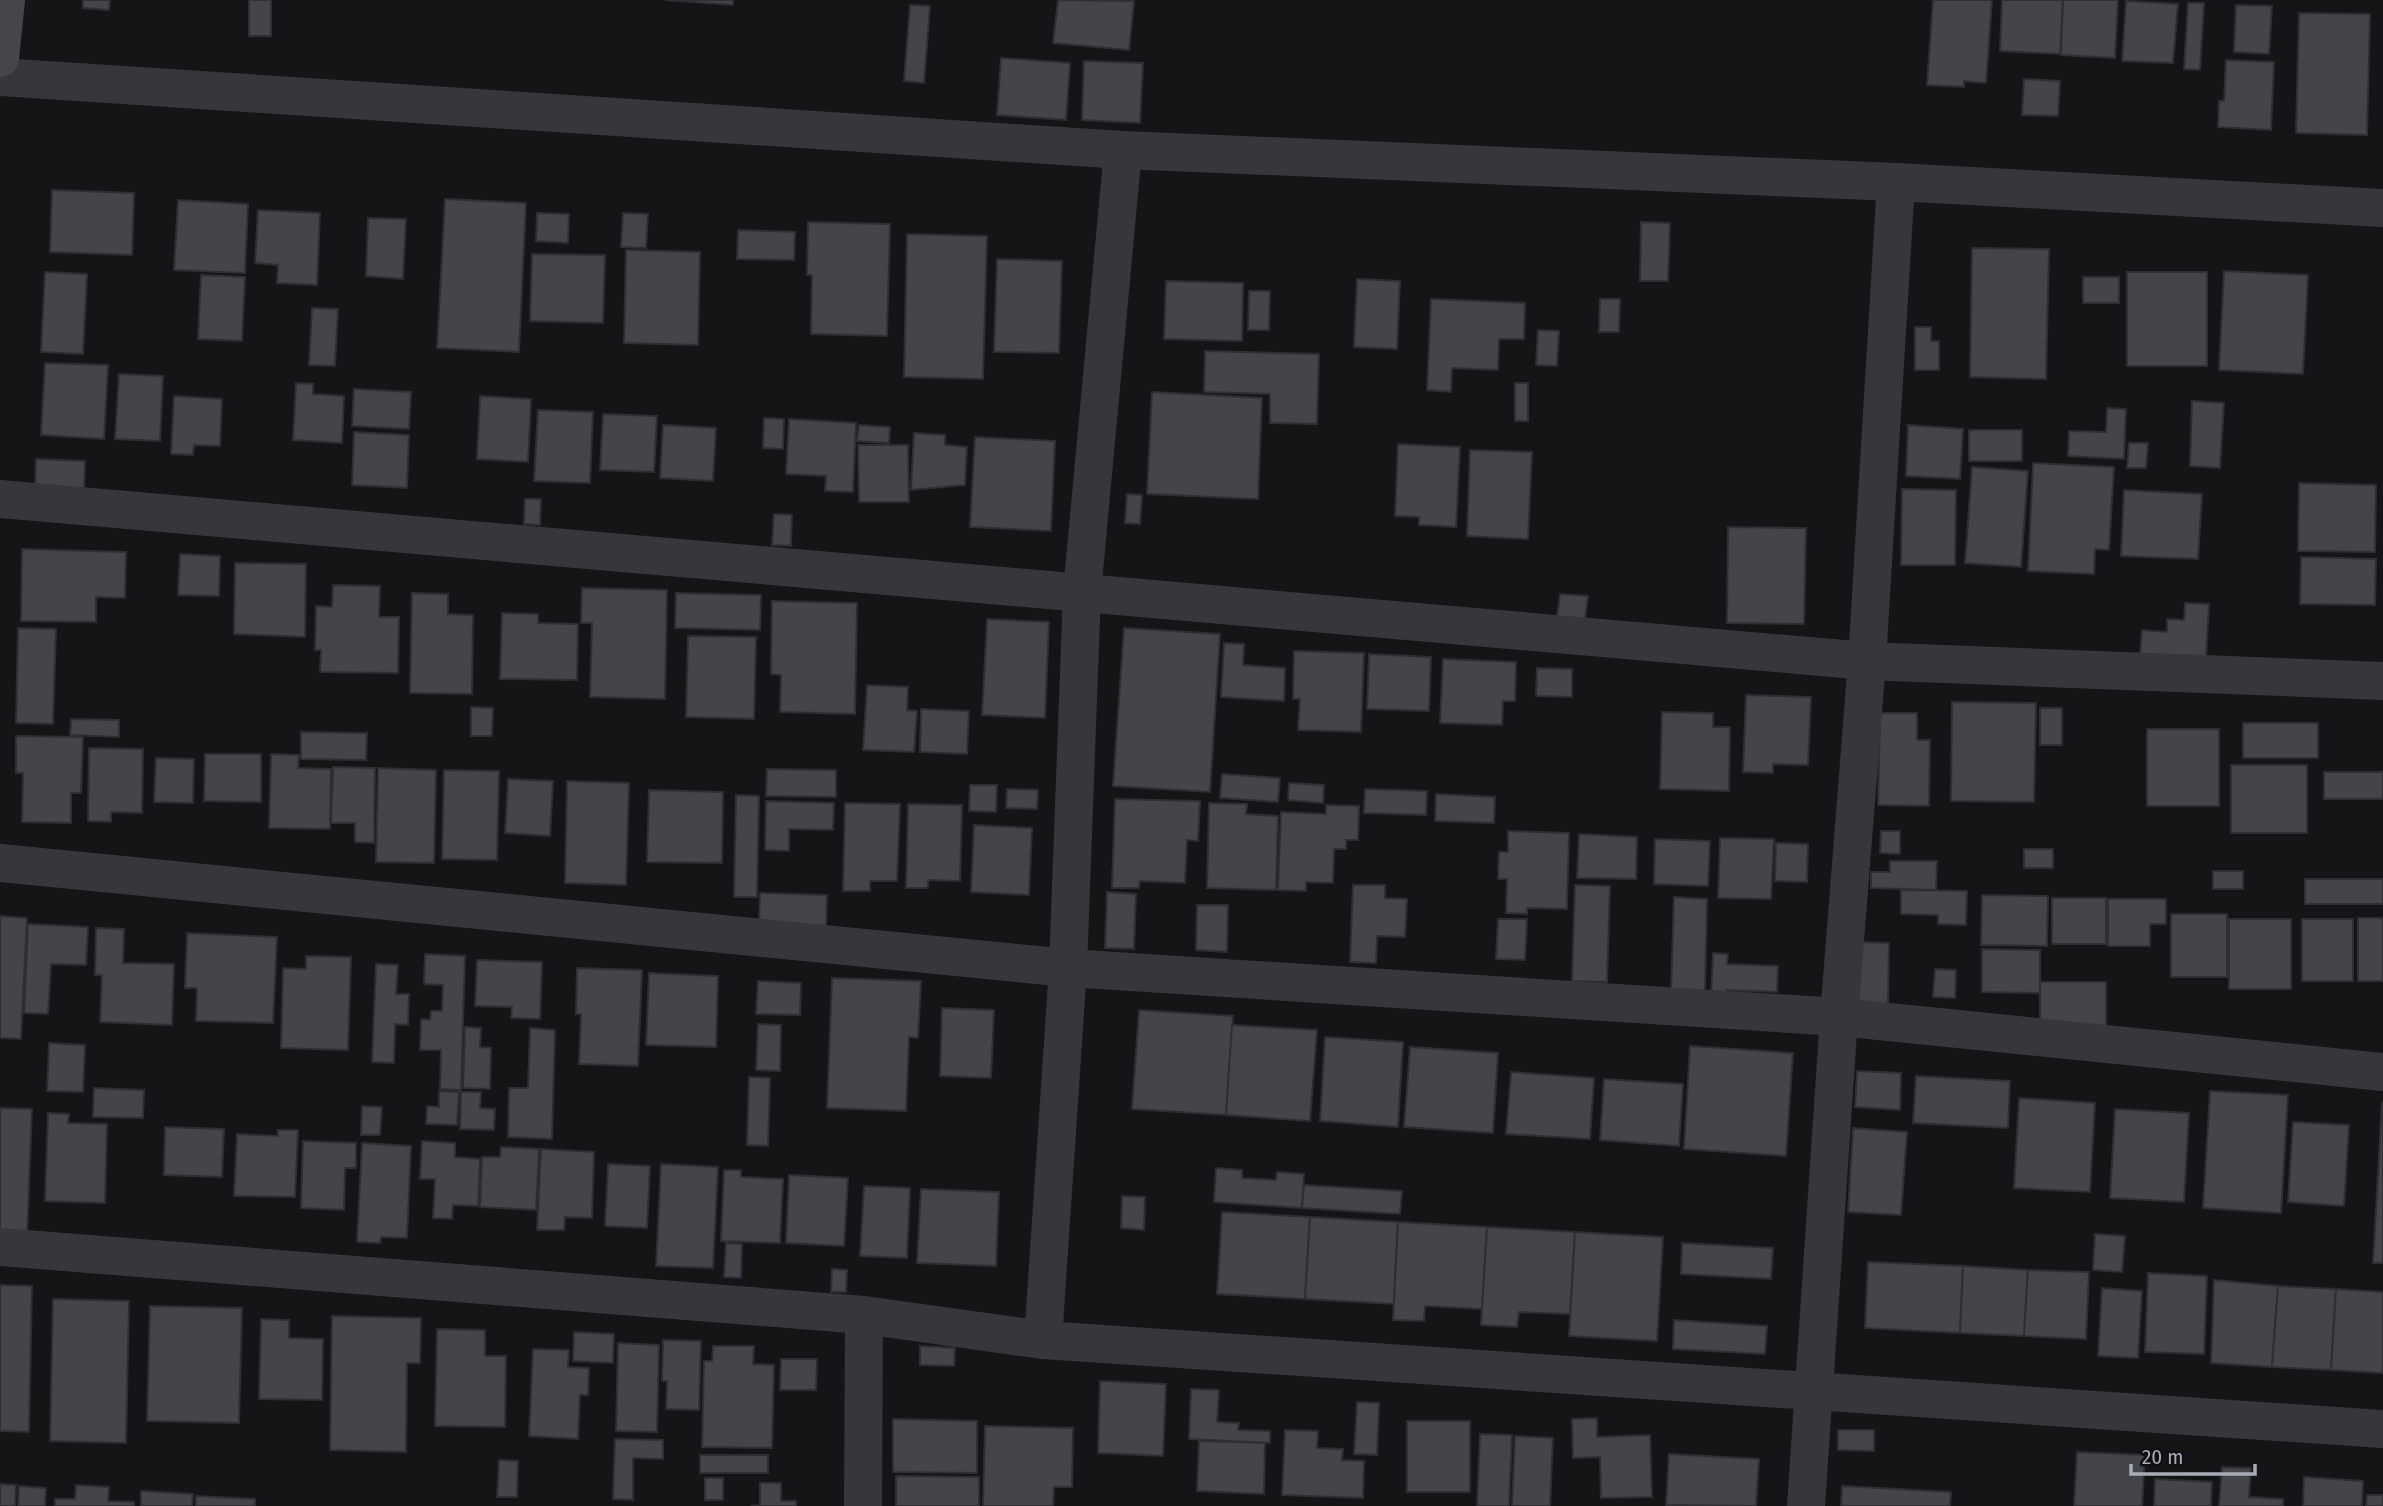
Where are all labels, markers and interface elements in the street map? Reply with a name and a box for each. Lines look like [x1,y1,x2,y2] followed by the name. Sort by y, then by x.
[2131,1432,2255,1476] scale bar
[2142,1444,2183,1470] text: 20 m

